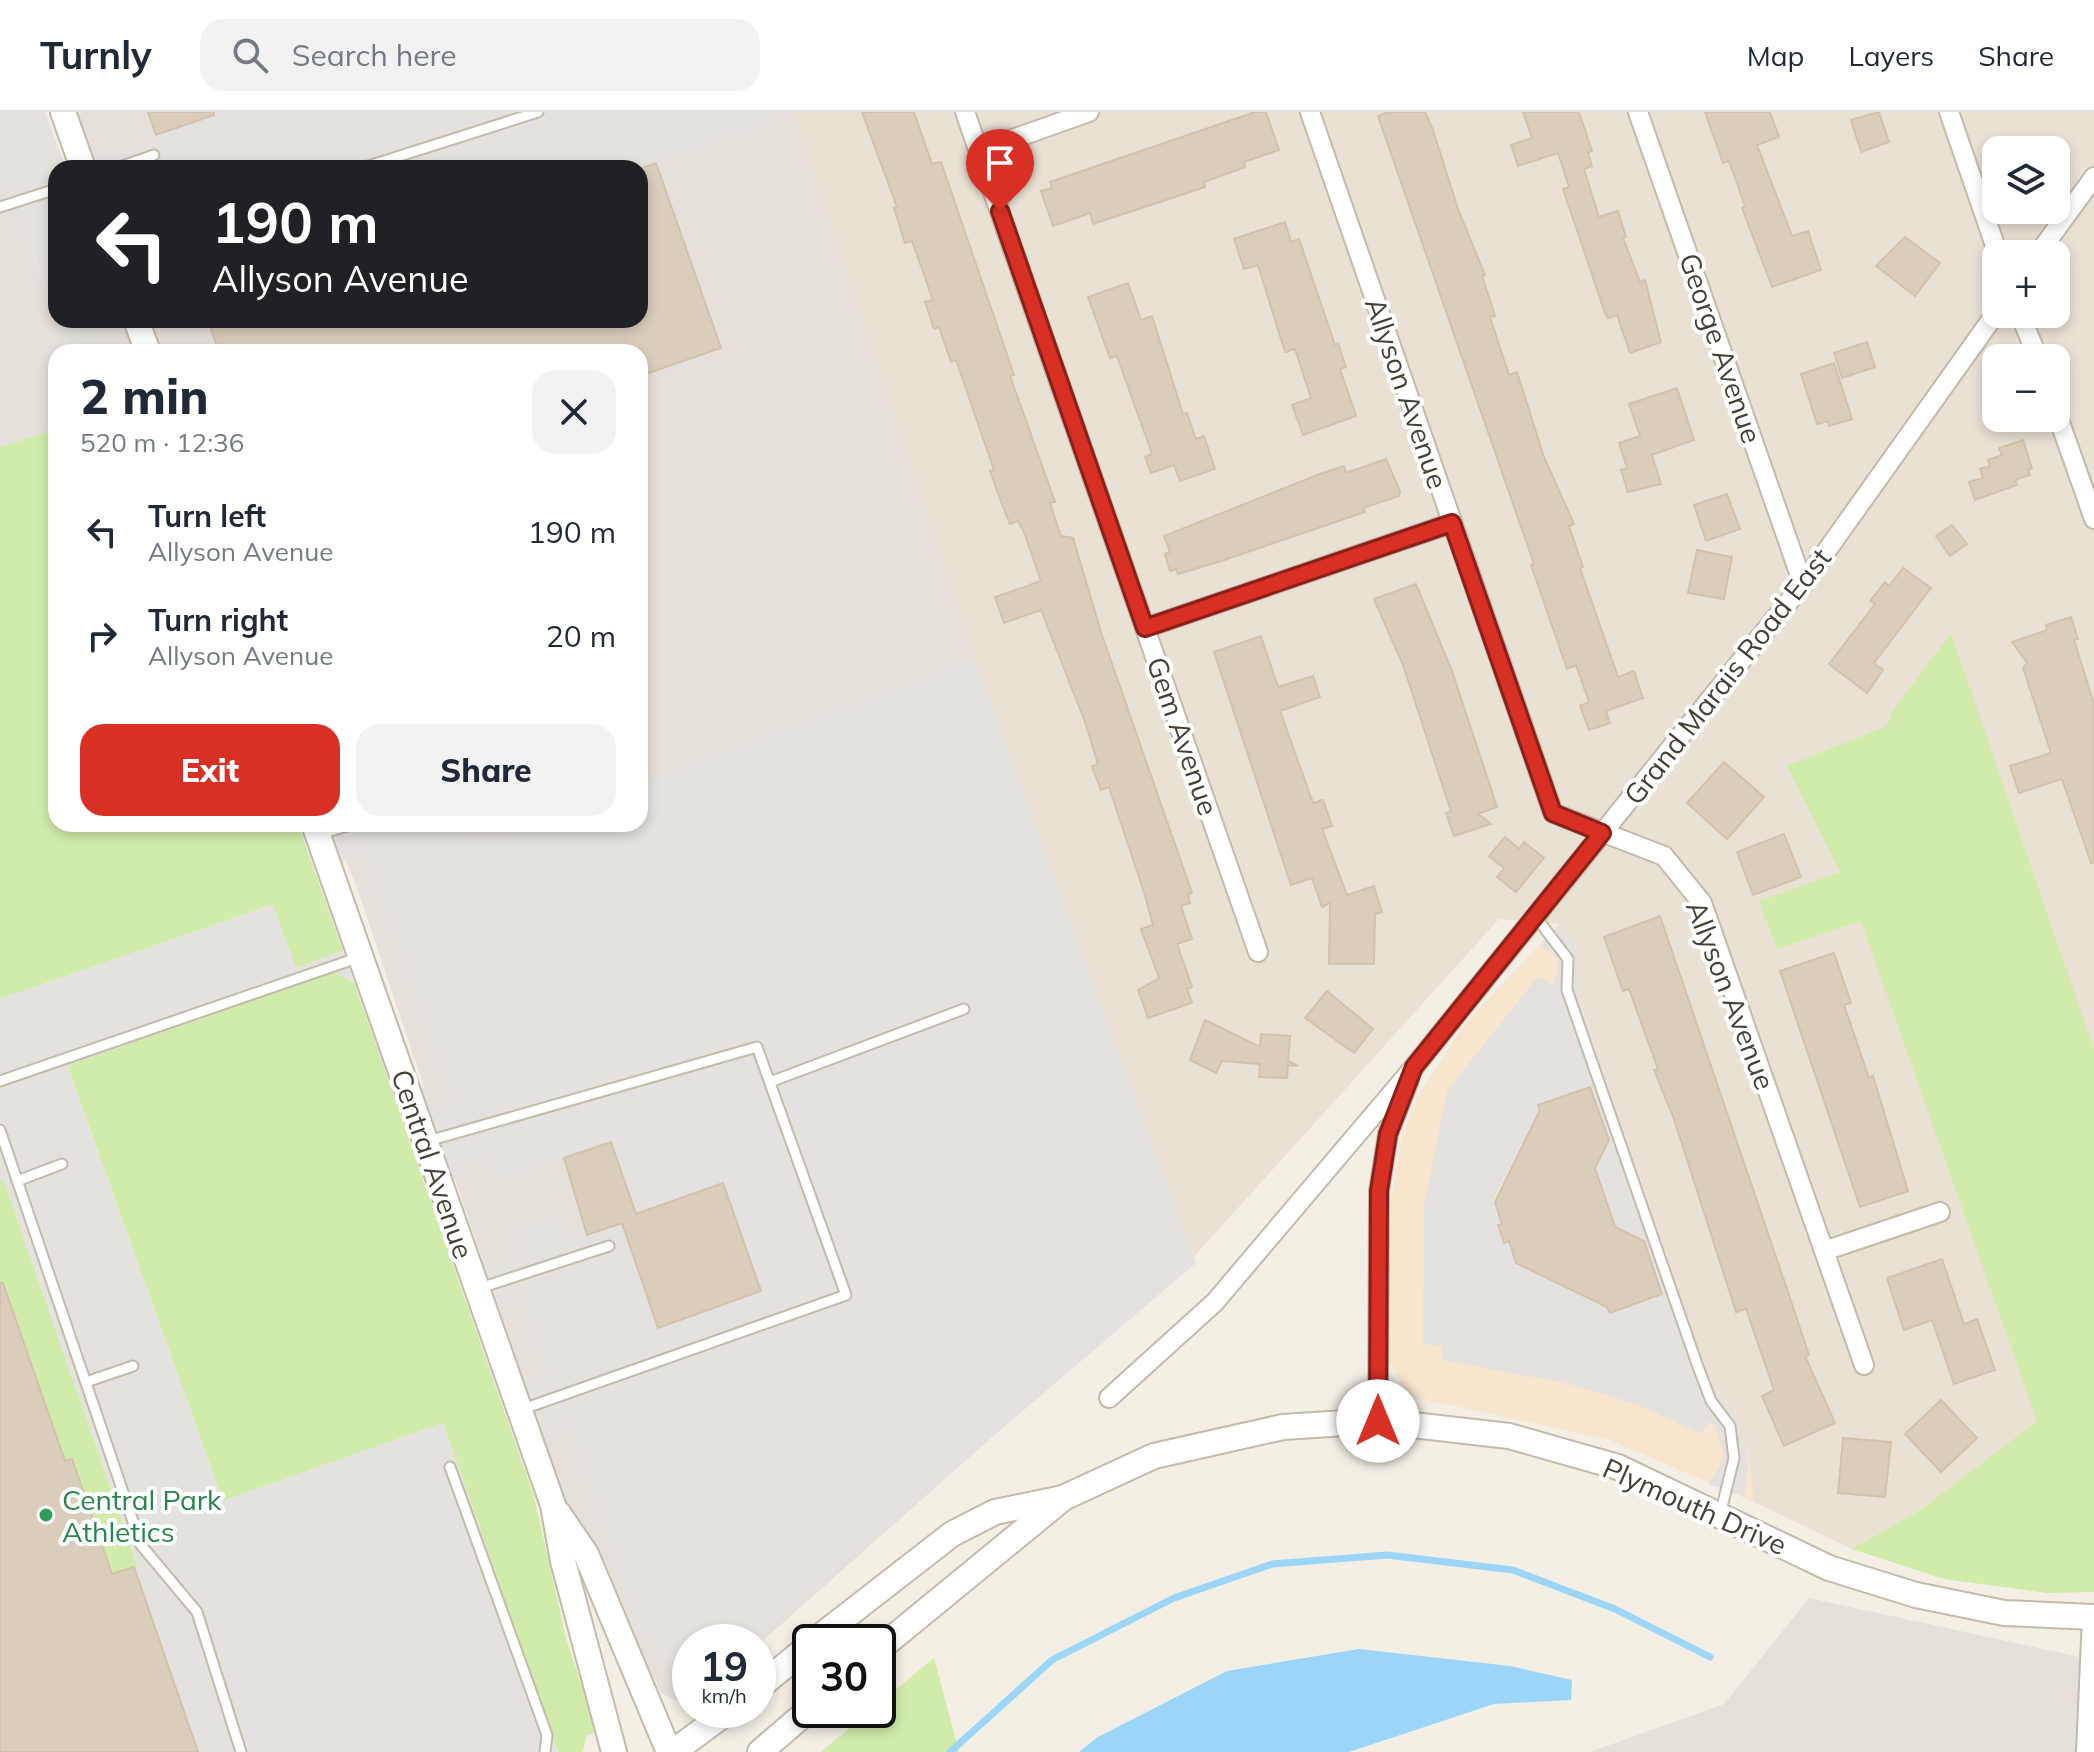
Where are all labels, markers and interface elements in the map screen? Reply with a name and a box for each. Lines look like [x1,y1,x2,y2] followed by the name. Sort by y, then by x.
[200,19,760,91] search box
[40,31,152,79] text: Turnly
[228,33,272,77] icon: search
[292,36,457,74] text: Search here
[1747,38,1804,73] text: Map
[1848,38,1934,73] text: Layers
[1978,38,2054,73] text: Share
[966,129,1034,211] pin
[1982,136,2070,432] map controls
[1982,136,2070,224] button: layers
[978,141,1022,185] icon: arrive
[212,187,379,257] text: 190 m
[80,192,184,296] icon: left
[1982,240,2070,328] button: +
[1672,248,1770,448] street label: George Avenue
[212,256,469,301] text: Allyson Avenue
[1358,293,1456,493] street label: Allyson Avenue
[1982,344,2070,432] button: −
[80,366,209,426] text: 2 min
[532,370,616,454] button: close
[80,426,244,459] text: 520 m · 12:36
[148,497,266,535] text: Turn left
[80,510,124,554] icon: left
[528,513,616,551] text: 190 m
[148,535,333,568] text: Allyson Avenue
[1616,541,1838,811] street label: Grand Marais Road East
[148,601,288,639] text: Turn right
[80,614,124,658] icon: right
[546,617,616,655] text: 20 m
[148,639,333,672] text: Allyson Avenue
[1140,652,1226,820] street label: Gem Avenue
[80,724,340,816] button: Exit
[356,724,616,816] button: Share
[1679,896,1783,1094] street label: Allyson Avenue
[384,1065,482,1263] street label: Central Avenue
[1336,1379,1420,1463] position arrow
[1598,1450,1792,1562] street label: Plymouth Drive
[62,1482,222,1549] place label: Central Park Athletics
[37,1506,55,1524] marker: Central Park Athletics
[792,1624,896,1728] speed limit sign: 30
[700,1641,748,1691] text: 19
[701,1683,747,1708] text: km/h

